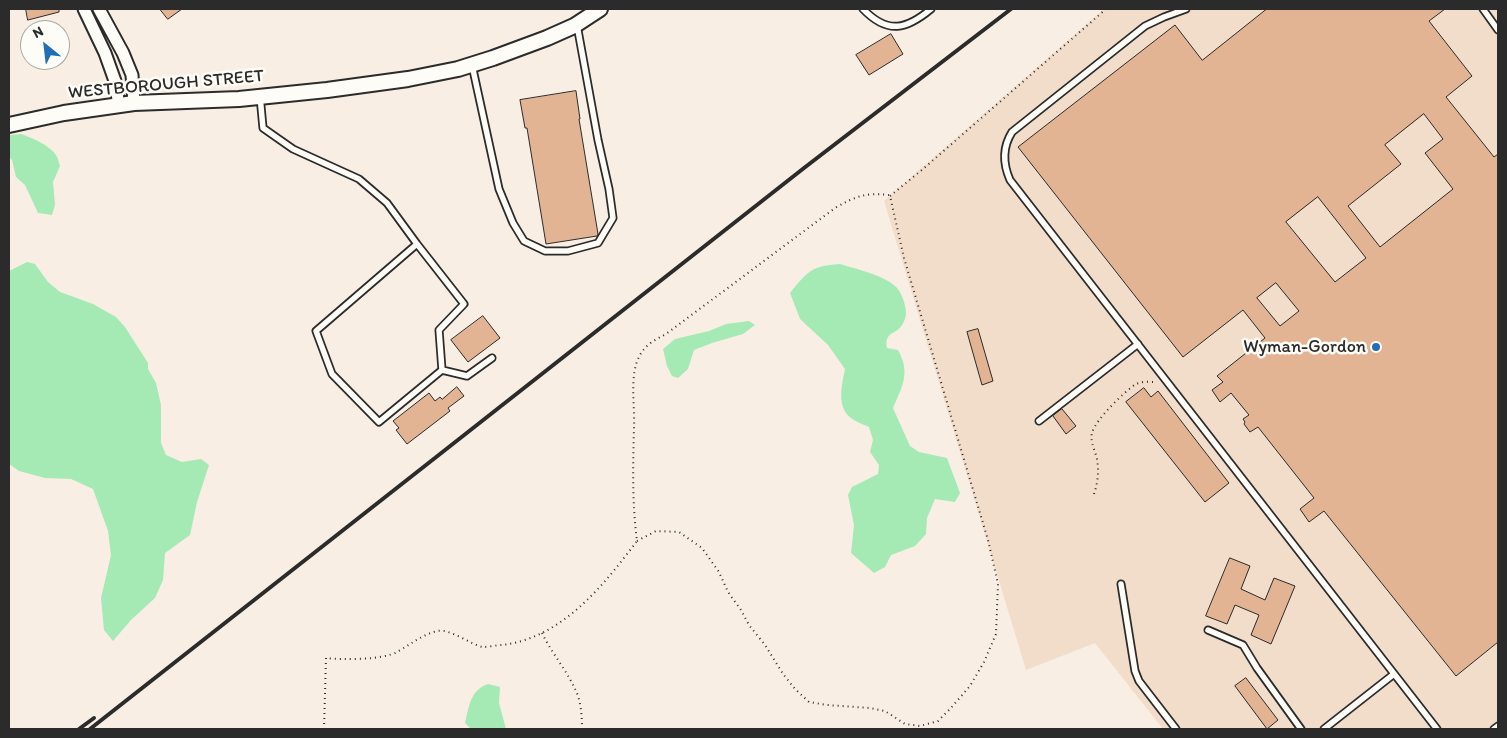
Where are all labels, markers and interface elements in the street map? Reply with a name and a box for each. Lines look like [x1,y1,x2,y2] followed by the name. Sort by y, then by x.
[20,20,70,70] north arrow
[30,23,46,42] text: N
[67,66,265,104] street label: WESTBOROUGH STREET
[1243,336,1366,358] place label: Wyman-Gordon
[1370,341,1382,353] marker: Wyman-Gordon

